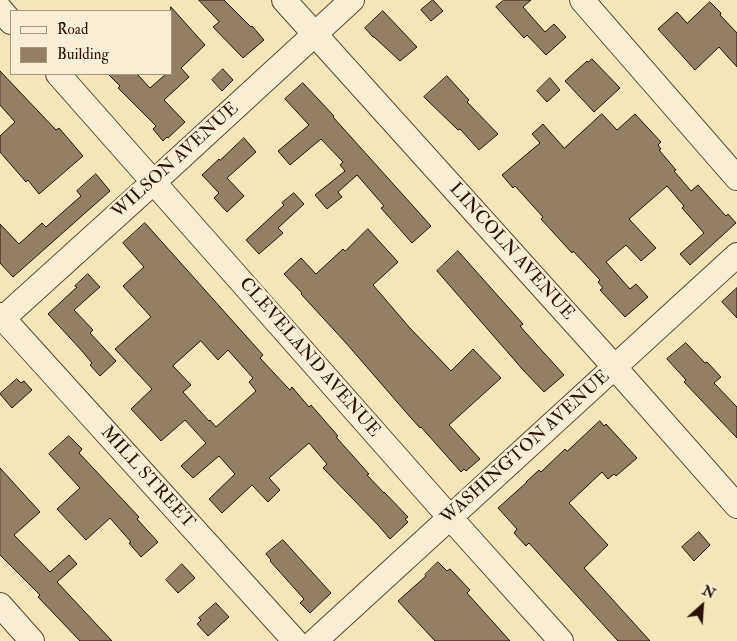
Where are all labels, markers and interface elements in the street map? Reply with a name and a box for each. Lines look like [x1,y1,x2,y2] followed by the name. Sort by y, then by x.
[10,10,172,75] legend
[57,20,88,39] text: Road
[57,45,109,64] text: Building
[108,98,244,224] street label: WILSON AVENUE
[444,179,578,325] street label: LINCOLN AVENUE
[234,274,384,442] street label: CLEVELAND AVENUE
[437,367,615,529] street label: WASHINGTON AVENUE
[95,422,199,534] street label: MILL STREET
[677,581,727,631] north arrow
[699,582,718,602] text: N

